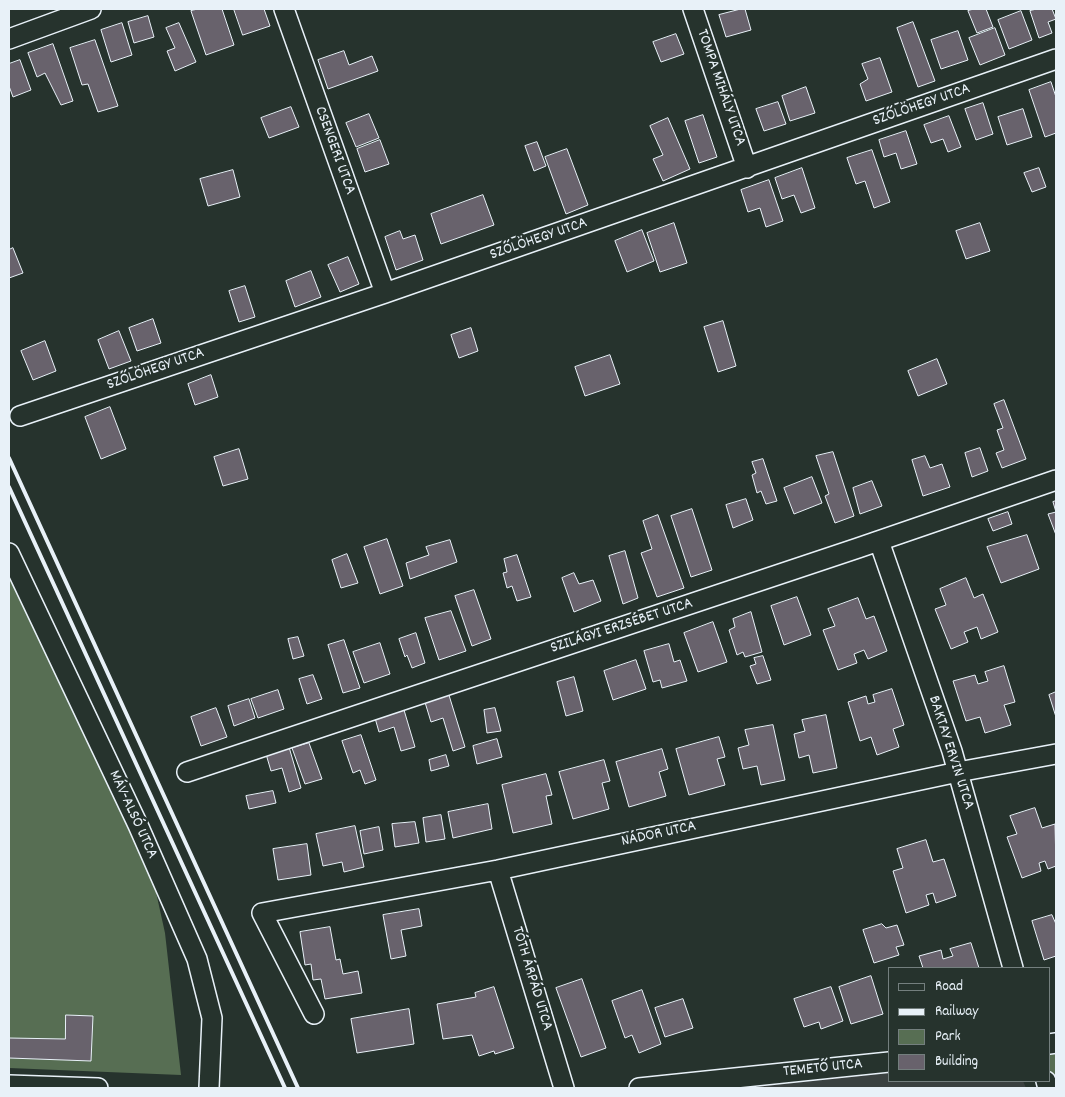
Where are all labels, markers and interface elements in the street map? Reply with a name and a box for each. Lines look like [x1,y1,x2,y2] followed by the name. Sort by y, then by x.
[691,27,749,149] street label: TOMPA MIHÁLY UTCA
[871,80,973,132] street label: SZŐLÖHEGY UTCA
[309,104,359,198] street label: CSENGERI UTCA
[488,214,590,266] street label: SZŐLÖHEGY UTCA
[105,344,207,396] street label: SZŐLÖHEGY UTCA
[548,595,696,659] street label: SZILÁGYI ERZSÉBET UTCA
[923,694,977,812] street label: BAKTAY ERVIN UTCA
[103,768,161,862] street label: MÁV-ALSÓ UTCA
[620,818,698,852] street label: NÁDOR UTCA
[506,925,556,1033] street label: TÓTH ÁRPÁD UTCA
[888,967,1050,1082] legend
[935,976,963,998] text: Road
[935,1001,978,1023] text: Railway
[935,1026,961,1048] text: Park
[935,1051,978,1073] text: Building
[782,1055,864,1083] street label: TEMETŐ UTCA

